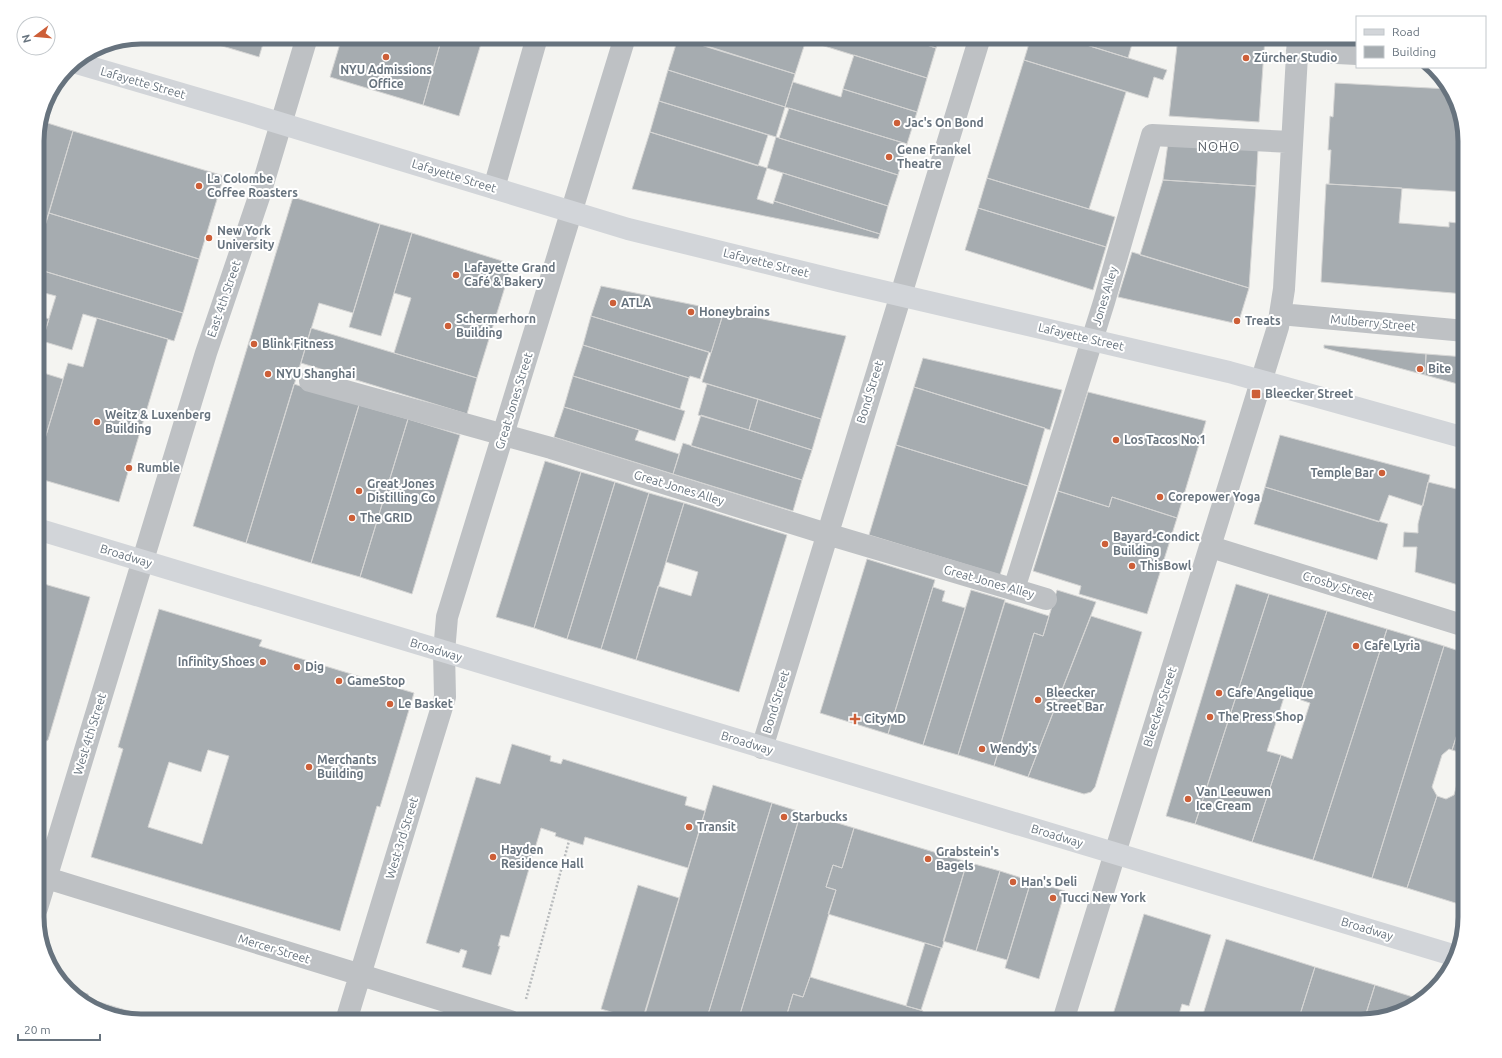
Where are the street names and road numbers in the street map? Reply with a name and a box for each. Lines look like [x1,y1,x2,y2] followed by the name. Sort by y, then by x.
[99,64,187,101] street label: Lafayette Street
[410,156,498,195] street label: Lafayette Street
[722,246,810,279] street label: Lafayette Street
[204,259,243,339] street label: East 4th Street
[1089,265,1120,327] street label: Jones Alley
[1330,312,1416,333] street label: Mulberry Street
[1037,320,1126,353] street label: Lafayette Street
[493,351,535,451] street label: Great Jones Street
[854,359,885,425] street label: Bond Street
[632,468,726,507] street label: Great Jones Alley
[99,541,154,570] street label: Broadway
[942,562,1036,601] street label: Great Jones Alley
[1301,569,1375,603] street label: Crosby Street
[409,635,464,664] street label: Broadway
[1141,665,1179,748] street label: Bleecker Street
[760,669,791,735] street label: Bond Street
[71,691,108,776] street label: West 4th Street
[720,728,775,757] street label: Broadway
[383,795,420,880] street label: West 3rd Street
[1030,821,1085,850] street label: Broadway
[1340,914,1395,943] street label: Broadway
[237,931,312,966] street label: Mercer Street

